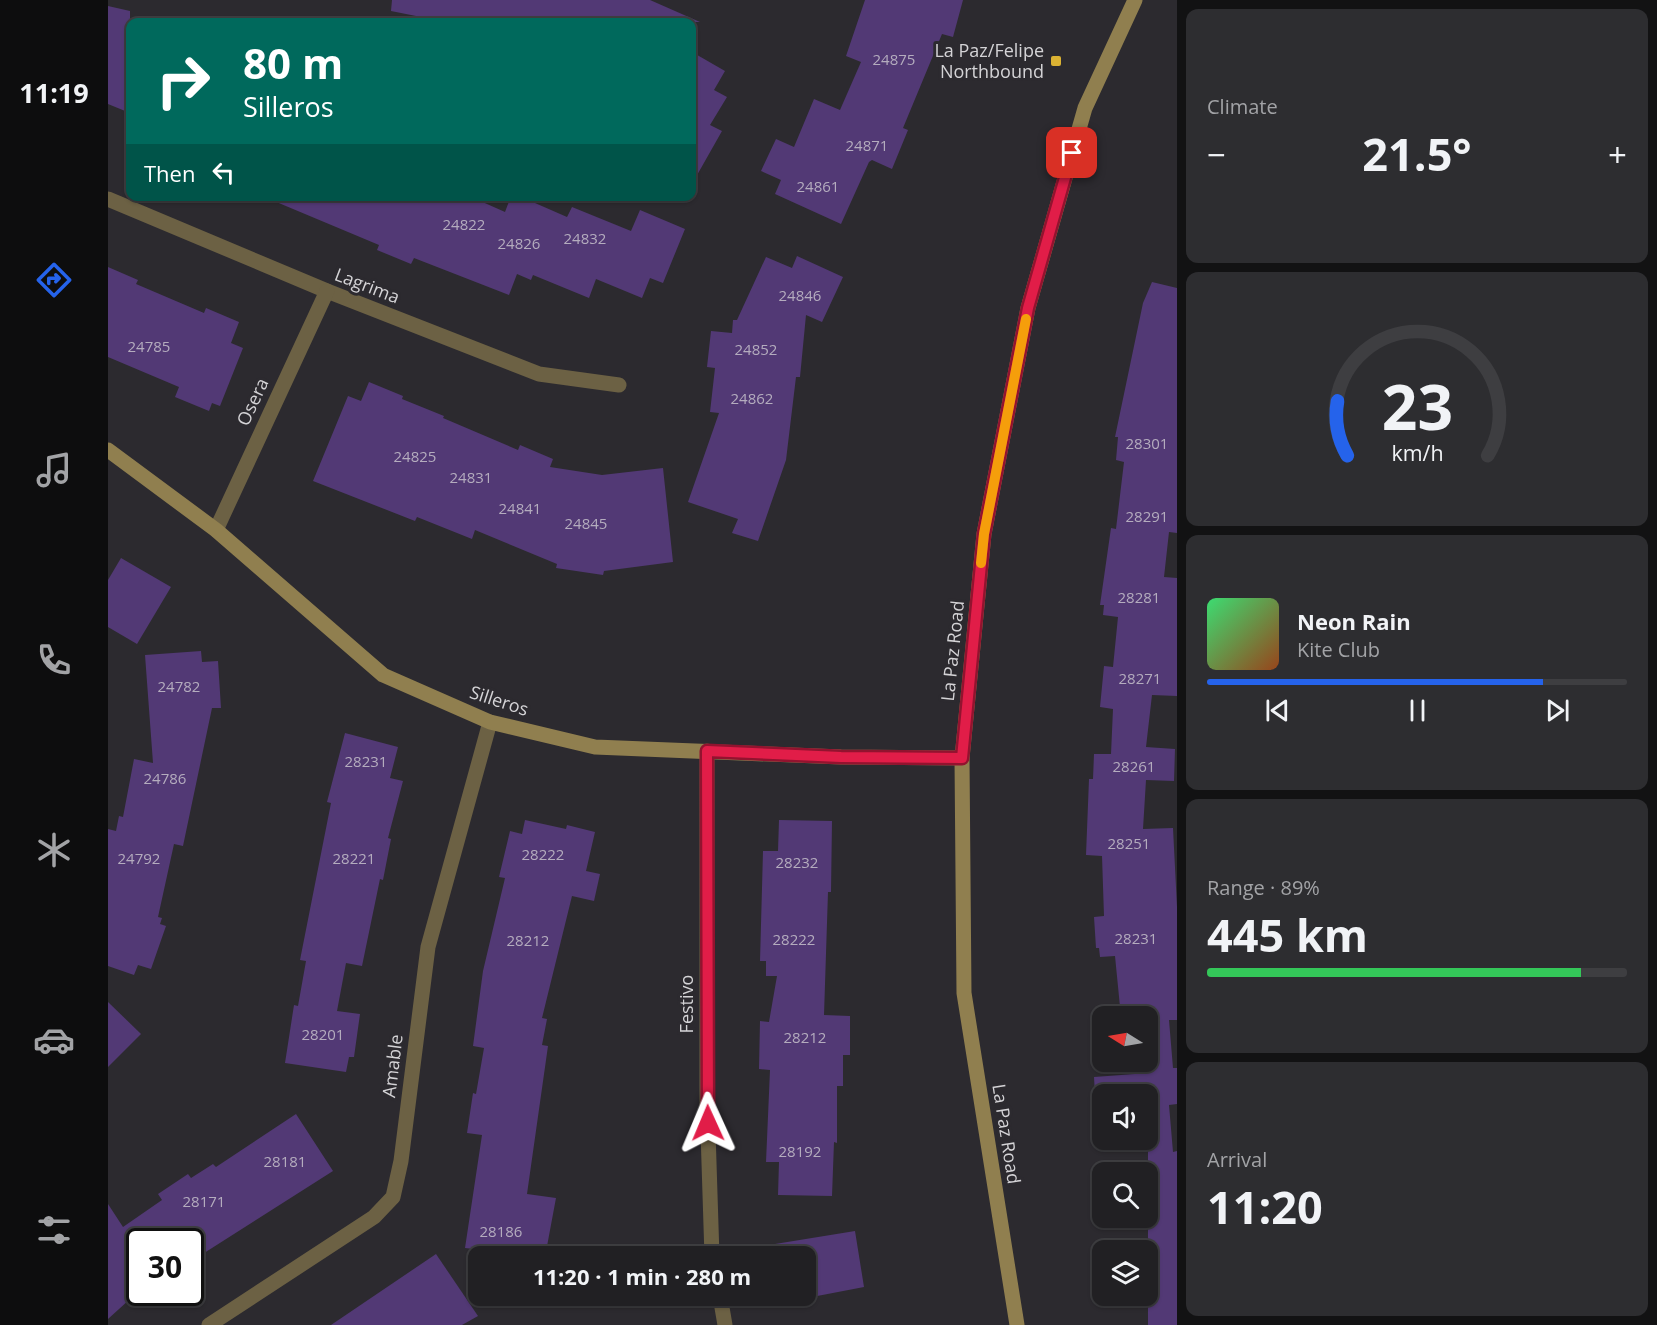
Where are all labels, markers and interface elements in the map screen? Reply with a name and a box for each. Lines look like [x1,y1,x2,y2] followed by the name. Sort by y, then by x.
[243,34,343,91] text: 80 m
[934,38,1044,83] place label: La Paz/Felipe Northbound
[144,42,222,120] icon: right
[873,49,915,69] house number: 24875
[1049,54,1063,68] marker: La Paz/Felipe Northbound
[19,74,89,111] text: 11:19
[243,88,334,125] text: Silleros
[1207,93,1278,120] text: Climate
[1362,123,1472,184] text: 21.5°
[1046,127,1097,178] pin
[1207,132,1226,177] text: −
[1608,132,1627,177] text: +
[846,135,888,155] house number: 24871
[1055,136,1088,169] icon: arrive
[207,156,240,189] icon: left
[144,158,195,188] text: Then
[797,176,839,196] house number: 24861
[443,214,485,234] house number: 24822
[564,228,606,248] house number: 24832
[498,233,540,253] house number: 24826
[33,259,75,301] icon: directions
[331,262,403,308] street label: Lagrima
[779,285,821,305] house number: 24846
[128,336,170,356] house number: 24785
[735,339,777,359] house number: 24852
[1381,363,1453,448] text: 23
[231,374,274,429] street label: Osera
[731,388,773,408] house number: 24862
[1126,433,1168,453] house number: 28301
[1391,439,1443,468] text: km/h
[394,446,436,466] house number: 24825
[33,449,75,491] icon: music
[450,467,492,487] house number: 24831
[499,498,541,518] house number: 24841
[1126,506,1168,526] house number: 28291
[565,513,607,533] house number: 24845
[1118,587,1160,607] house number: 28281
[935,599,969,702] street label: La Paz Road
[1297,606,1411,636] text: Neon Rain
[1297,636,1380,663] text: Kite Club
[33,639,75,681] icon: phone
[1119,668,1161,688] house number: 28271
[158,676,200,696] house number: 24782
[467,679,532,721] street label: Silleros
[1261,694,1294,727] icon: previous
[1401,694,1434,727] icon: pause
[1541,694,1574,727] icon: next
[345,751,387,771] house number: 28231
[1113,756,1155,776] house number: 28261
[144,768,186,788] house number: 24786
[33,829,75,871] icon: climate
[1108,833,1150,853] house number: 28251
[522,844,564,864] house number: 28222
[118,848,160,868] house number: 24792
[333,848,375,868] house number: 28221
[776,852,818,872] house number: 28232
[1207,874,1320,901] text: Range · 89%
[1207,904,1368,965] text: 445 km
[1115,928,1157,948] house number: 28231
[773,929,815,949] house number: 28222
[507,930,549,950] house number: 28212
[674,975,698,1033] street label: Festivo
[1092,1006,1158,1072] north arrow
[1092,1006,1158,1306] map controls
[33,1019,75,1061] icon: car
[302,1024,344,1044] house number: 28201
[784,1027,826,1047] house number: 28212
[376,1033,408,1099] street label: Amable
[987,1082,1027,1186] street label: La Paz Road
[1092,1084,1158,1150] button: sound
[676,1091,740,1155] position arrow
[779,1141,821,1161] house number: 28192
[1207,1146,1267,1173] text: Arrival
[264,1151,306,1171] house number: 28181
[1092,1162,1158,1228] button: search
[1207,1176,1323,1237] text: 11:20
[183,1191,225,1211] house number: 28171
[33,1209,75,1251] icon: filters
[480,1221,522,1241] house number: 28186
[126,1228,204,1306] speed limit sign: 30
[1092,1240,1158,1306] button: layers
[533,1261,751,1291] text: 11:20 · 1 min · 280 m

